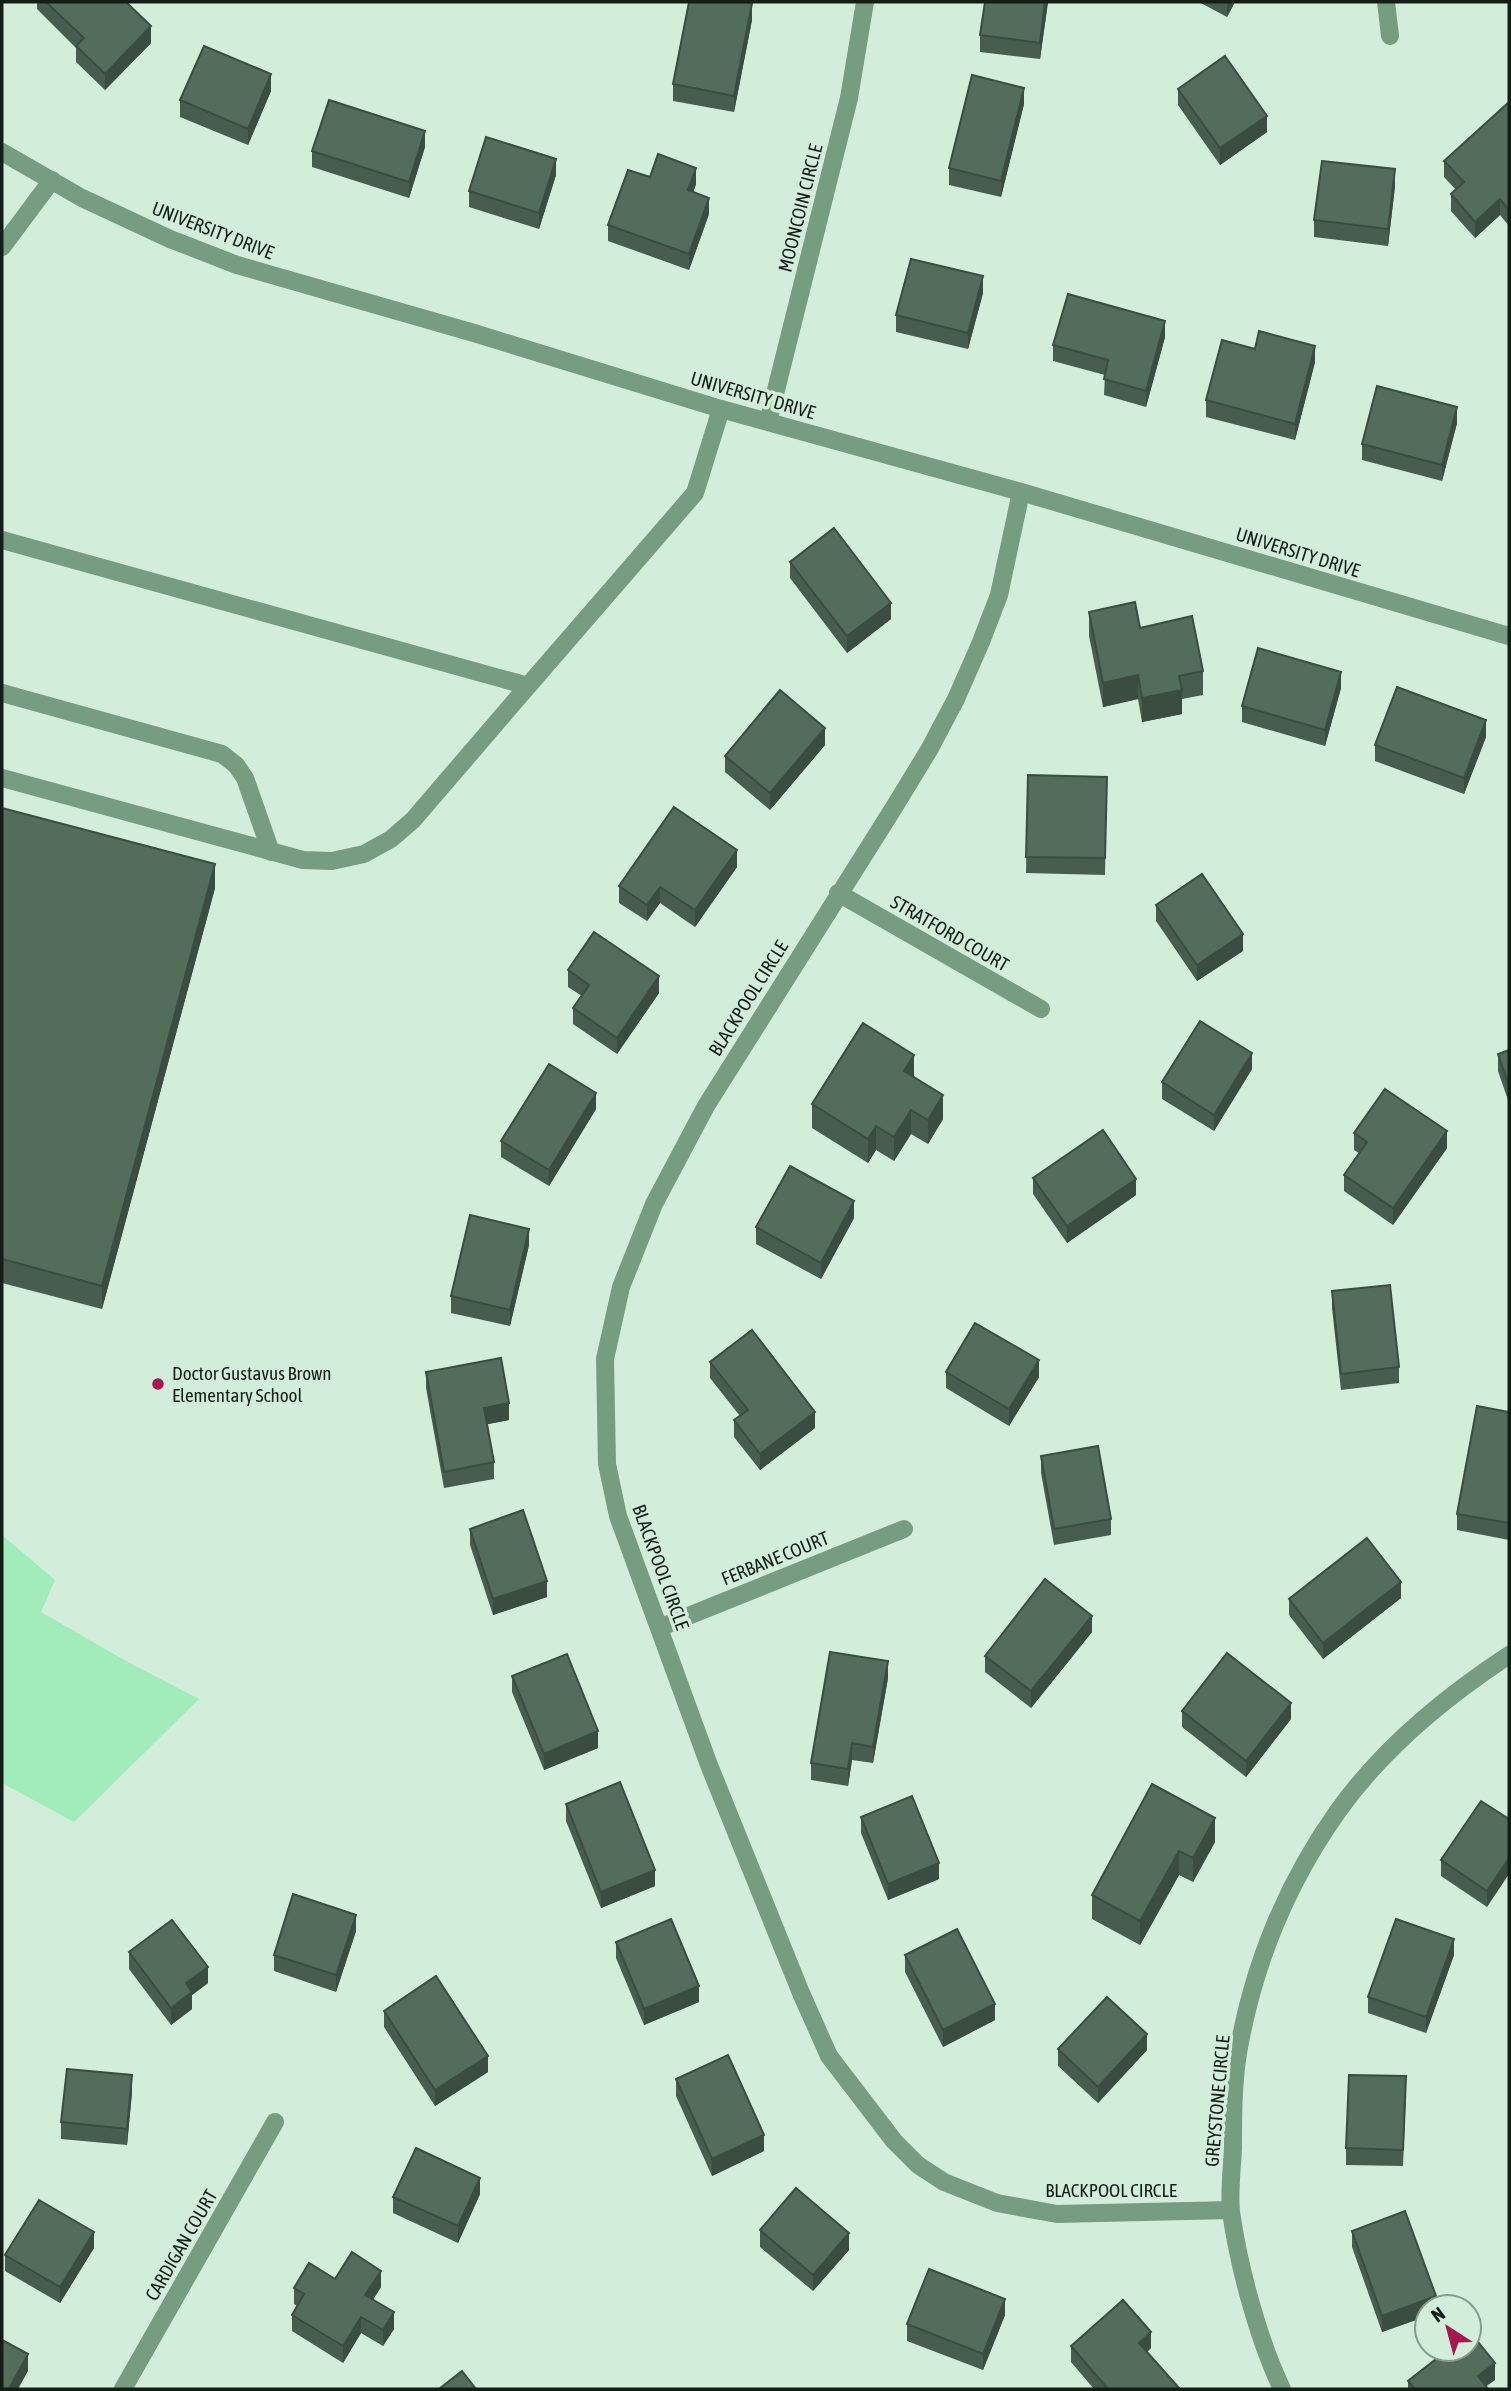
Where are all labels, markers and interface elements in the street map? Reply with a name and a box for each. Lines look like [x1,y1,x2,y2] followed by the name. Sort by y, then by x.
[774,142,826,274] street label: MOONCOIN CIRCLE
[149,197,277,263] street label: UNIVERSITY DRIVE
[688,367,818,423] street label: UNIVERSITY DRIVE
[1233,523,1363,581] street label: UNIVERSITY DRIVE
[887,890,1013,976] street label: STRATFORD COURT
[704,936,792,1060] street label: BLACKPOOL CIRCLE
[172,1362,332,1406] place label: Doctor Gustavus Brown Elementary School
[150,1376,166,1392] marker: Doctor Gustavus Brown Elementary School
[628,1501,694,1633] street label: BLACKPOOL CIRCLE
[718,1526,832,1590] street label: FERBANE COURT
[1200,2034,1234,2168] street label: GREYSTONE CIRCLE
[1045,2179,1177,2201] street label: BLACKPOOL CIRCLE
[140,2185,222,2304] street label: CARDIGAN COURT
[1413,2293,1483,2363] north arrow
[1427,2302,1449,2326] text: N

